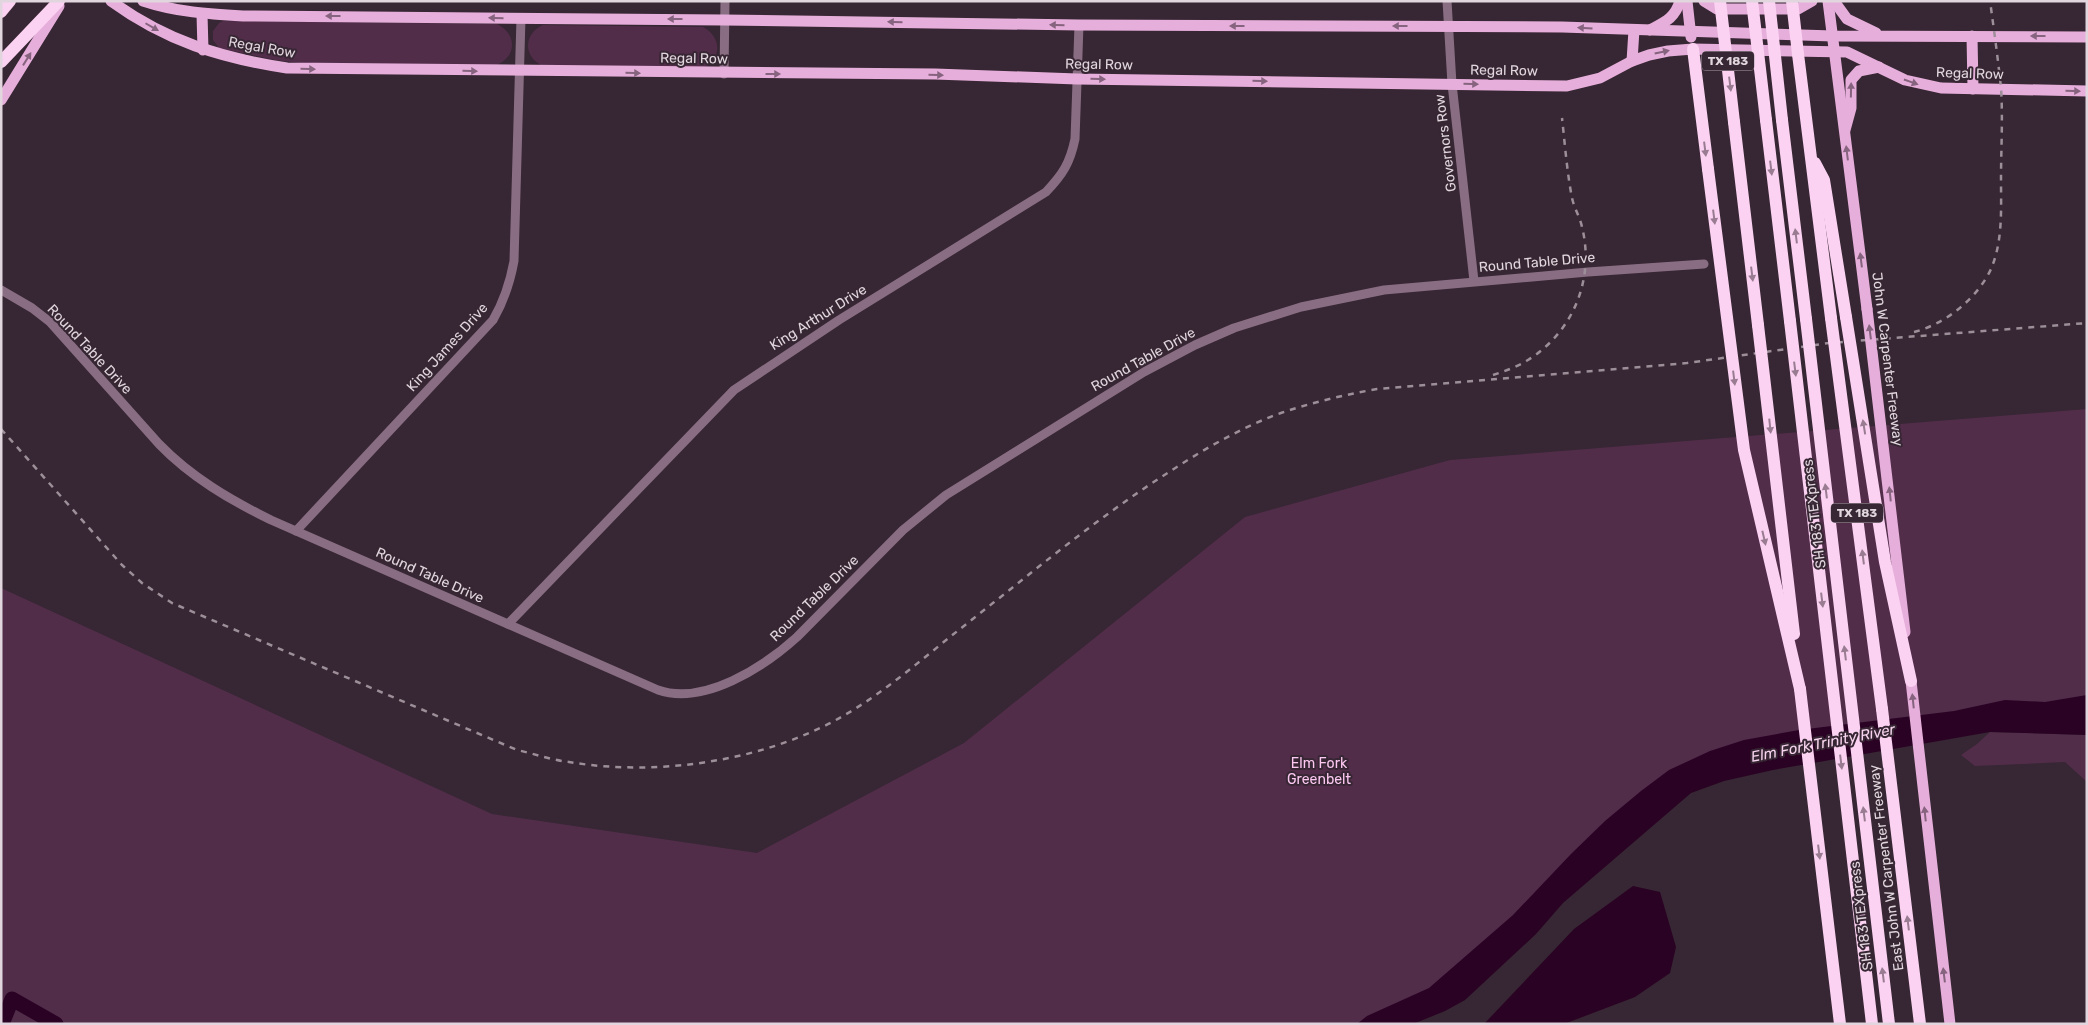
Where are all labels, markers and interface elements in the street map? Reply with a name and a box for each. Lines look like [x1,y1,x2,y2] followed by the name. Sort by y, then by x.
[325,12,341,20] one-way arrow
[487,14,503,22] one-way arrow
[667,15,683,23] one-way arrow
[887,18,903,26] one-way arrow
[1049,21,1065,29] one-way arrow
[1229,22,1245,30] one-way arrow
[1392,22,1408,30] one-way arrow
[145,23,160,31] one-way arrow
[1577,24,1593,32] one-way arrow
[2030,32,2046,40] one-way arrow
[227,33,297,62] street label: Regal Row
[1654,48,1669,56] one-way arrow
[660,49,728,68] street label: Regal Row
[1702,51,1754,70] road number: TX 183
[22,52,32,65] one-way arrow
[1065,55,1133,74] street label: Regal Row
[1470,61,1538,80] street label: Regal Row
[1936,64,2004,83] street label: Regal Row
[300,65,316,73] one-way arrow
[462,67,478,75] one-way arrow
[625,69,641,77] one-way arrow
[765,70,781,78] one-way arrow
[928,71,944,79] one-way arrow
[1090,75,1106,83] one-way arrow
[1253,77,1269,85] one-way arrow
[1726,77,1734,93] one-way arrow
[1904,78,1919,86] one-way arrow
[1464,80,1480,88] one-way arrow
[1847,81,1855,97] one-way arrow
[2065,87,2081,95] one-way arrow
[1431,93,1460,193] street label: Governors Row
[1701,141,1709,157] one-way arrow
[1843,145,1851,161] one-way arrow
[1767,160,1775,176] one-way arrow
[1710,209,1718,225] one-way arrow
[1792,228,1800,244] one-way arrow
[1478,249,1596,276] street label: Round Table Drive
[1856,252,1864,268] one-way arrow
[1748,267,1756,283] one-way arrow
[1868,271,1907,447] street label: John W Carpenter Freeway
[767,281,870,354] street label: King Arthur Drive
[403,299,492,395] street label: King James Drive
[44,301,136,398] street label: Round Table Drive
[1088,324,1199,395] street label: Round Table Drive
[1866,324,1874,340] one-way arrow
[1791,362,1799,378] one-way arrow
[1730,371,1738,387] one-way arrow
[1766,418,1774,434] one-way arrow
[1860,418,1868,434] one-way arrow
[1799,458,1830,569] street label: SH 183 TEXpress
[1822,483,1830,499] one-way arrow
[1886,485,1894,501] one-way arrow
[1831,503,1883,522] road number: TX 183
[1760,530,1768,545] one-way arrow
[373,544,487,607] street label: Round Table Drive
[1859,548,1867,564] one-way arrow
[766,552,862,645] street label: Round Table Drive
[1818,592,1826,608] one-way arrow
[1841,644,1849,660] one-way arrow
[1909,692,1917,708] one-way arrow
[1749,720,1898,766] water label: Elm Fork Trinity River
[1837,754,1845,770] one-way arrow
[1287,755,1351,788] park label: Elm Fork Greenbelt
[1865,764,1908,972] street label: East John W Carpenter Freeway
[1860,806,1868,822] one-way arrow
[1921,806,1929,822] one-way arrow
[1815,844,1823,860] one-way arrow
[1846,860,1877,971] street label: SH 183 TEXpress
[1904,915,1912,931] one-way arrow
[1879,967,1887,983] one-way arrow
[1940,967,1948,983] one-way arrow

